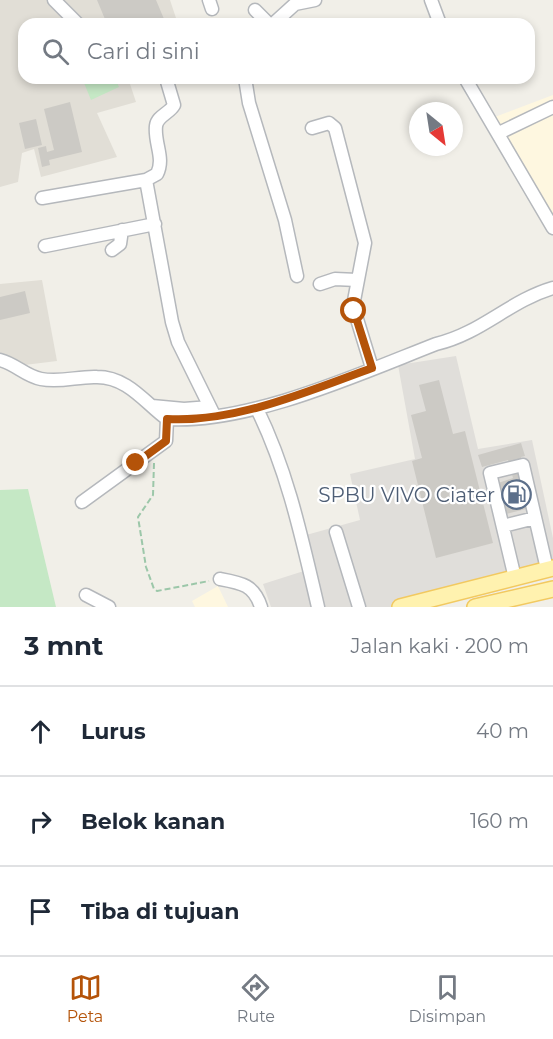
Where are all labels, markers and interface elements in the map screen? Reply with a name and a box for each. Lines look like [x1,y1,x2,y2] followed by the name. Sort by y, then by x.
[18,18,535,84] search box
[39,35,72,68] icon: search
[87,38,200,65] text: Cari di sini
[409,102,463,156] north arrow
[340,297,366,323] route start
[122,449,148,475] route end
[500,479,532,511] fuel station icon: SPBU VIVO Ciater
[318,483,495,507] place label: SPBU VIVO Ciater
[24,630,103,662] text: 3 mnt
[351,634,529,658] text: Jalan kaki · 200 m
[24,715,57,748] icon: ahead
[81,718,146,745] text: Lurus
[476,719,529,743] text: 40 m
[24,805,57,838] icon: right
[81,808,225,835] text: Belok kanan
[470,809,529,833] text: 160 m
[24,895,57,928] icon: arrive
[81,898,239,925] text: Tiba di tujuan
[67,971,103,1026] tab: Peta
[237,971,275,1026] tab: Rute
[409,971,486,1026] tab: Disimpan

